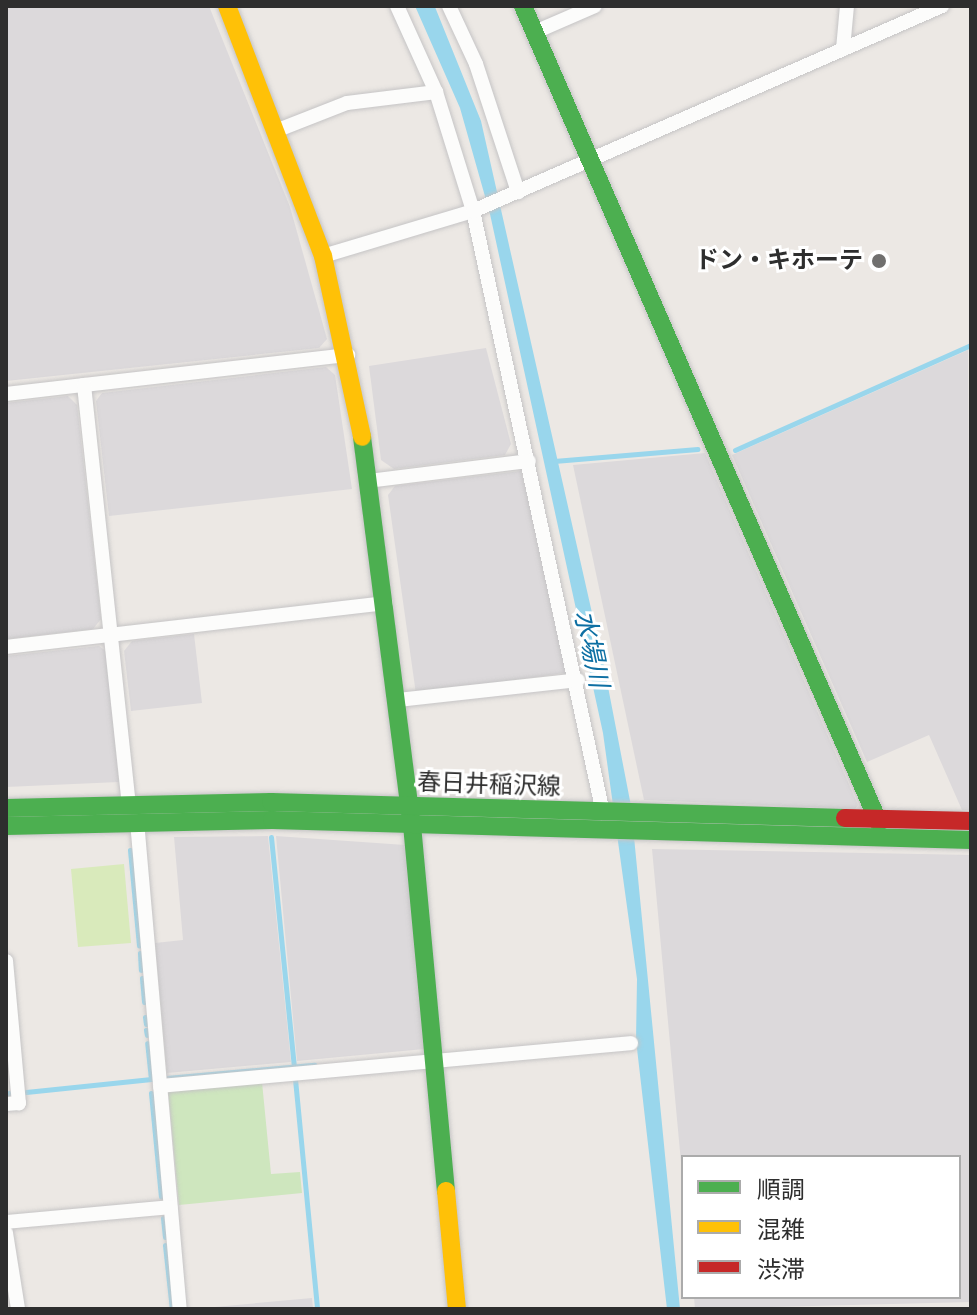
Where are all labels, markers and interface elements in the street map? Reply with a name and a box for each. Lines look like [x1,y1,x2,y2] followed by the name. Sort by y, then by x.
[695,247,863,275] place label: ドン・キホーテ
[870,252,888,270] marker: ドン・キホーテ
[568,608,614,690] water label: 水場川
[417,768,561,802] street label: 春日井稲沢線
[681,1155,961,1299] legend
[757,1176,805,1204] text: 順調
[757,1216,805,1244] text: 混雑
[757,1256,805,1284] text: 渋滞

